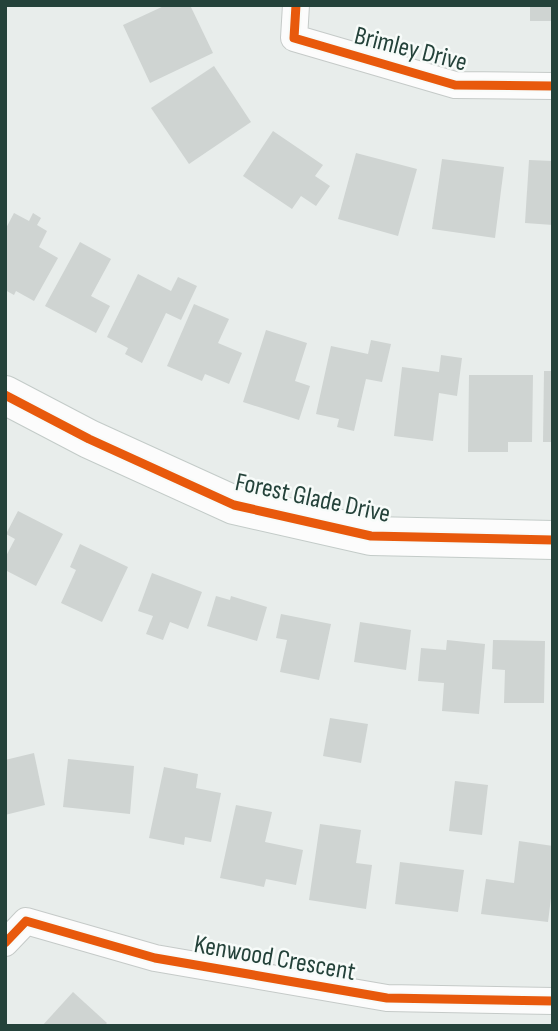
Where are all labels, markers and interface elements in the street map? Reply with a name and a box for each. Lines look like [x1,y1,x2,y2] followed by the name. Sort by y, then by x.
[351,20,470,78] street label: Brimley Drive
[232,467,393,530] street label: Forest Glade Drive
[192,929,358,988] street label: Kenwood Crescent

